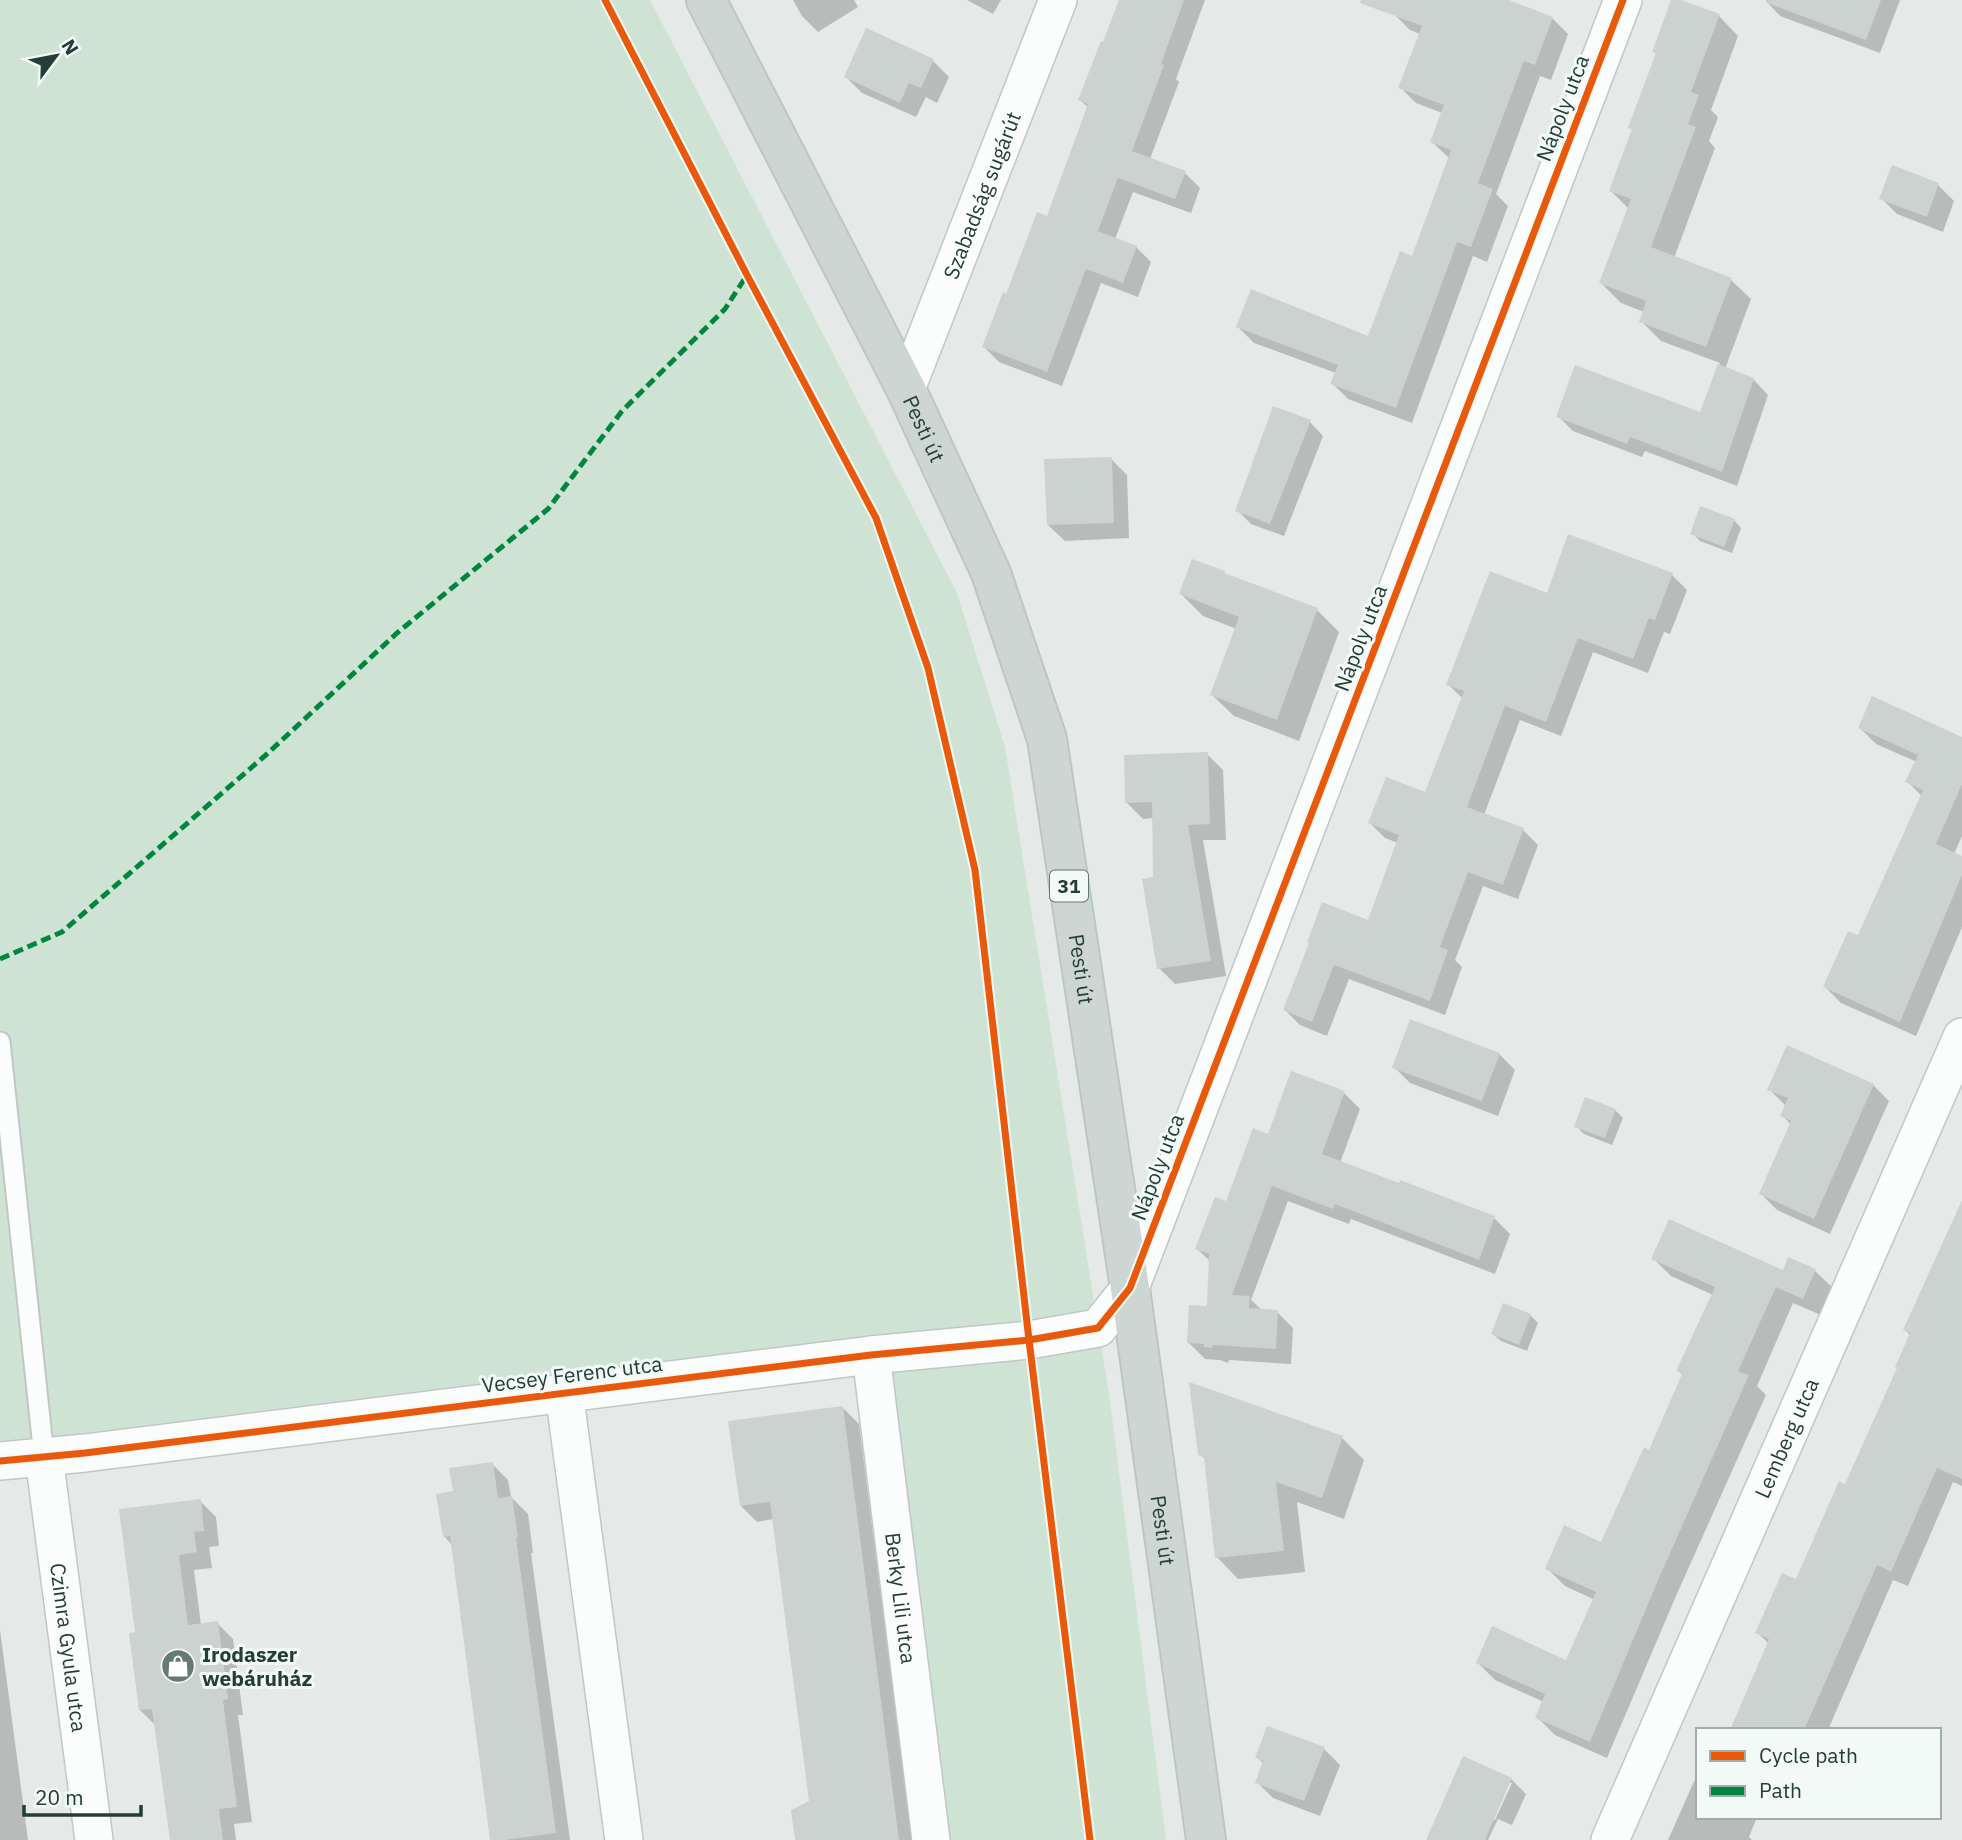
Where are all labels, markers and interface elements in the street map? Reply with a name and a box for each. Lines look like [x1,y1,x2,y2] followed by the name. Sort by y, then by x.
[21,21,91,91] north arrow
[57,35,84,59] text: N
[1529,51,1595,165] street label: Nápoly utca
[936,107,1027,283] street label: Szabadság sugárút
[897,391,952,467] street label: Pesti út
[1327,581,1393,695] street label: Nápoly utca
[1050,870,1088,902] road number: 31
[1063,932,1101,1006] street label: Pesti út
[1124,1110,1190,1224] street label: Nápoly utca
[480,1349,664,1399] street label: Vecsey Ferenc utca
[1748,1374,1825,1502] street label: Lemberg utca
[1145,1493,1182,1567] street label: Pesti út
[879,1531,923,1665] street label: Berky Lili utca
[44,1561,94,1734] street label: Czimra Gyula utca
[202,1640,312,1692] place label: Irodaszer webáruház
[159,1647,197,1685] shop icon: Irodaszer webáruház
[1696,1728,1941,1819] legend
[1759,1741,1858,1769] text: Cycle path
[24,1773,142,1817] scale bar
[1759,1776,1802,1804] text: Path
[35,1783,84,1811] text: 20 m

